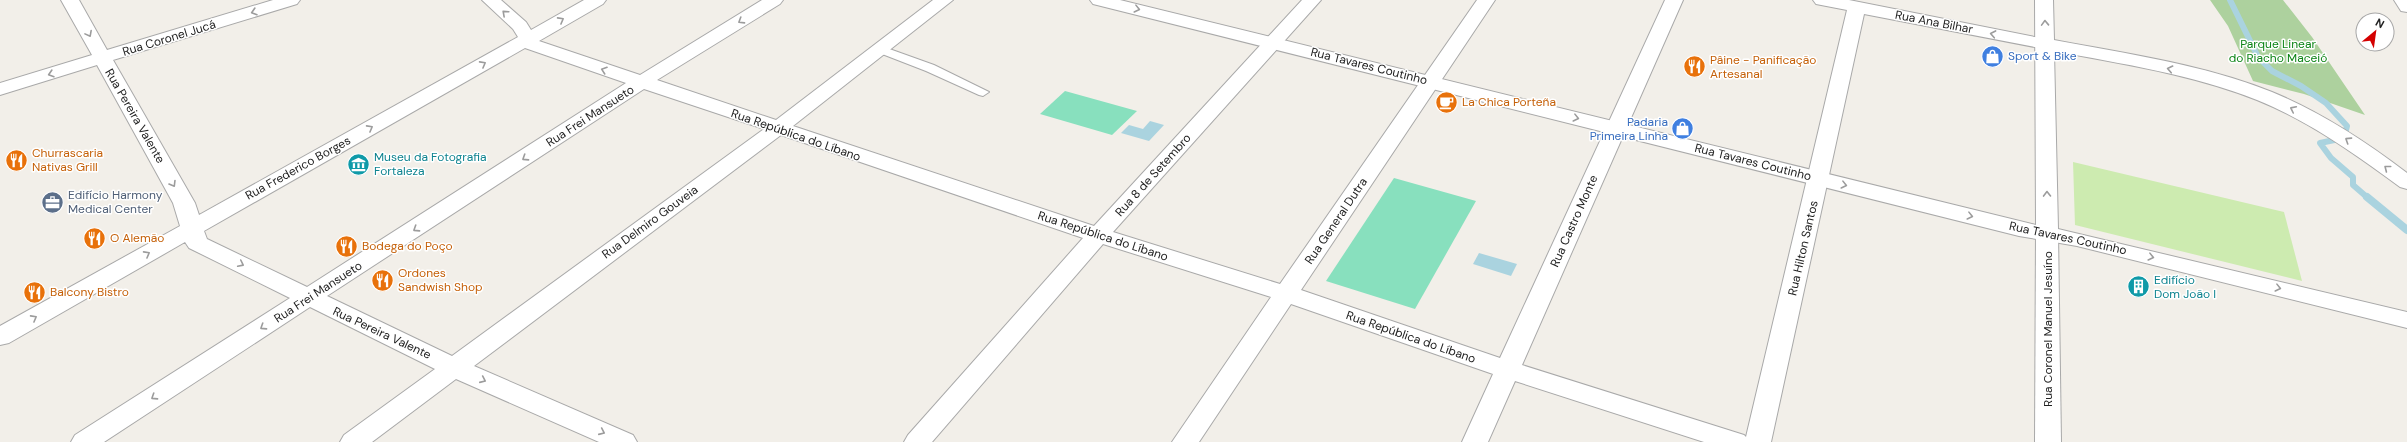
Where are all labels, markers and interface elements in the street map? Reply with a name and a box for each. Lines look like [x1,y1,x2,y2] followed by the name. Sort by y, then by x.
[1134,5,1140,13] one-way arrow
[251,7,258,15] one-way arrow
[1894,7,1975,37] street label: Rua Ana Bilhar
[503,11,510,18] one-way arrow
[2355,12,2395,52] north arrow
[2373,15,2387,31] text: N
[120,16,218,60] street label: Rua Coronel Jucá
[738,16,745,23] one-way arrow
[557,17,564,25] one-way arrow
[2040,20,2049,26] one-way arrow
[84,30,91,38] one-way arrow
[1990,30,1996,39] one-way arrow
[2229,36,2327,66] park label: Parque Linear do Riacho Maceió
[1979,43,2005,69] shop icon: Sport & Bike
[1309,44,1429,88] street label: Rua Tavares Coutinho
[2008,48,2077,64] place label: Sport & Bike
[1710,52,1816,82] place label: Pâine - Panificação Artesanal
[1681,54,1707,80] restaurant icon: Pâine - Panificação Artesanal
[479,61,486,68] one-way arrow
[101,66,169,166] street label: Rua Pereira Valente
[601,66,608,75] one-way arrow
[2167,66,2173,74] one-way arrow
[48,69,55,78] one-way arrow
[543,82,637,150] street label: Rua Frei Mansueto
[1433,89,1459,115] cafe icon: La Chica Porteña
[1462,94,1556,110] place label: La Chica Porteña
[729,105,863,165] street label: Rua República do Líbano
[2290,107,2297,114] one-way arrow
[1573,113,1579,121] one-way arrow
[1590,114,1668,144] place label: Padaria Primeira Linha
[1670,116,1696,142] shop icon: Padaria Primeira Linha
[366,125,373,132] one-way arrow
[1112,130,1194,220] street label: Rua 8 de Setembro
[243,132,353,204] street label: Rua Frederico Borges
[2345,137,2352,145] one-way arrow
[1693,140,1813,184] street label: Rua Tavares Coutinho
[32,145,103,175] place label: Churrascaria Nativas Grill
[3,147,29,173] restaurant icon: Churrascaria Nativas Grill
[374,149,487,179] place label: Museu da Fotografia Fortaleza
[345,151,371,177] museum icon: Museu da Fotografia Fortaleza
[522,153,529,161] one-way arrow
[2385,166,2392,173] one-way arrow
[1546,172,1602,270] street label: Rua Castro Monte
[1301,175,1371,267] street label: Rua General Dutra
[169,180,176,187] one-way arrow
[1841,180,1847,188] one-way arrow
[599,182,701,262] street label: Rua Delmiro Gouveia
[68,187,163,217] place label: Edifício Harmony Medical Center
[40,189,66,215] office icon: Edifício Harmony Medical Center
[2043,191,2051,197] one-way arrow
[1784,199,1822,297] street label: Rua Hilton Santos
[1036,207,1170,265] street label: Rua República do Líbano
[1967,212,1973,220] one-way arrow
[2008,218,2128,258] street label: Rua Tavares Coutinho
[413,224,420,231] one-way arrow
[82,225,108,251] restaurant icon: O Alemão
[110,230,164,246] place label: O Alemão
[334,233,360,259] restaurant icon: Bodega do Poço
[362,238,453,254] place label: Bodega do Poço
[143,251,150,258] one-way arrow
[2040,251,2056,407] street label: Rua Coronel Manuel Jesuíno
[2148,252,2155,261] one-way arrow
[271,258,365,326] street label: Rua Frei Mansueto
[236,260,244,267] one-way arrow
[398,265,483,295] place label: Ordones Sandwish Shop
[370,267,396,293] restaurant icon: Ordones Sandwish Shop
[2154,272,2216,302] place label: Edifício Dom João I
[2125,274,2151,300] building icon: Edifício Dom João I
[22,279,48,305] restaurant icon: Balcony Bistro
[2274,283,2281,292] one-way arrow
[50,284,129,300] place label: Balcony Bistro
[330,303,434,363] street label: Rua Pereira Valente
[1344,307,1478,367] street label: Rua República do Líbano
[30,315,37,322] one-way arrow
[261,322,268,329] one-way arrow
[479,375,486,383] one-way arrow
[151,392,158,400] one-way arrow
[598,428,605,436] one-way arrow

